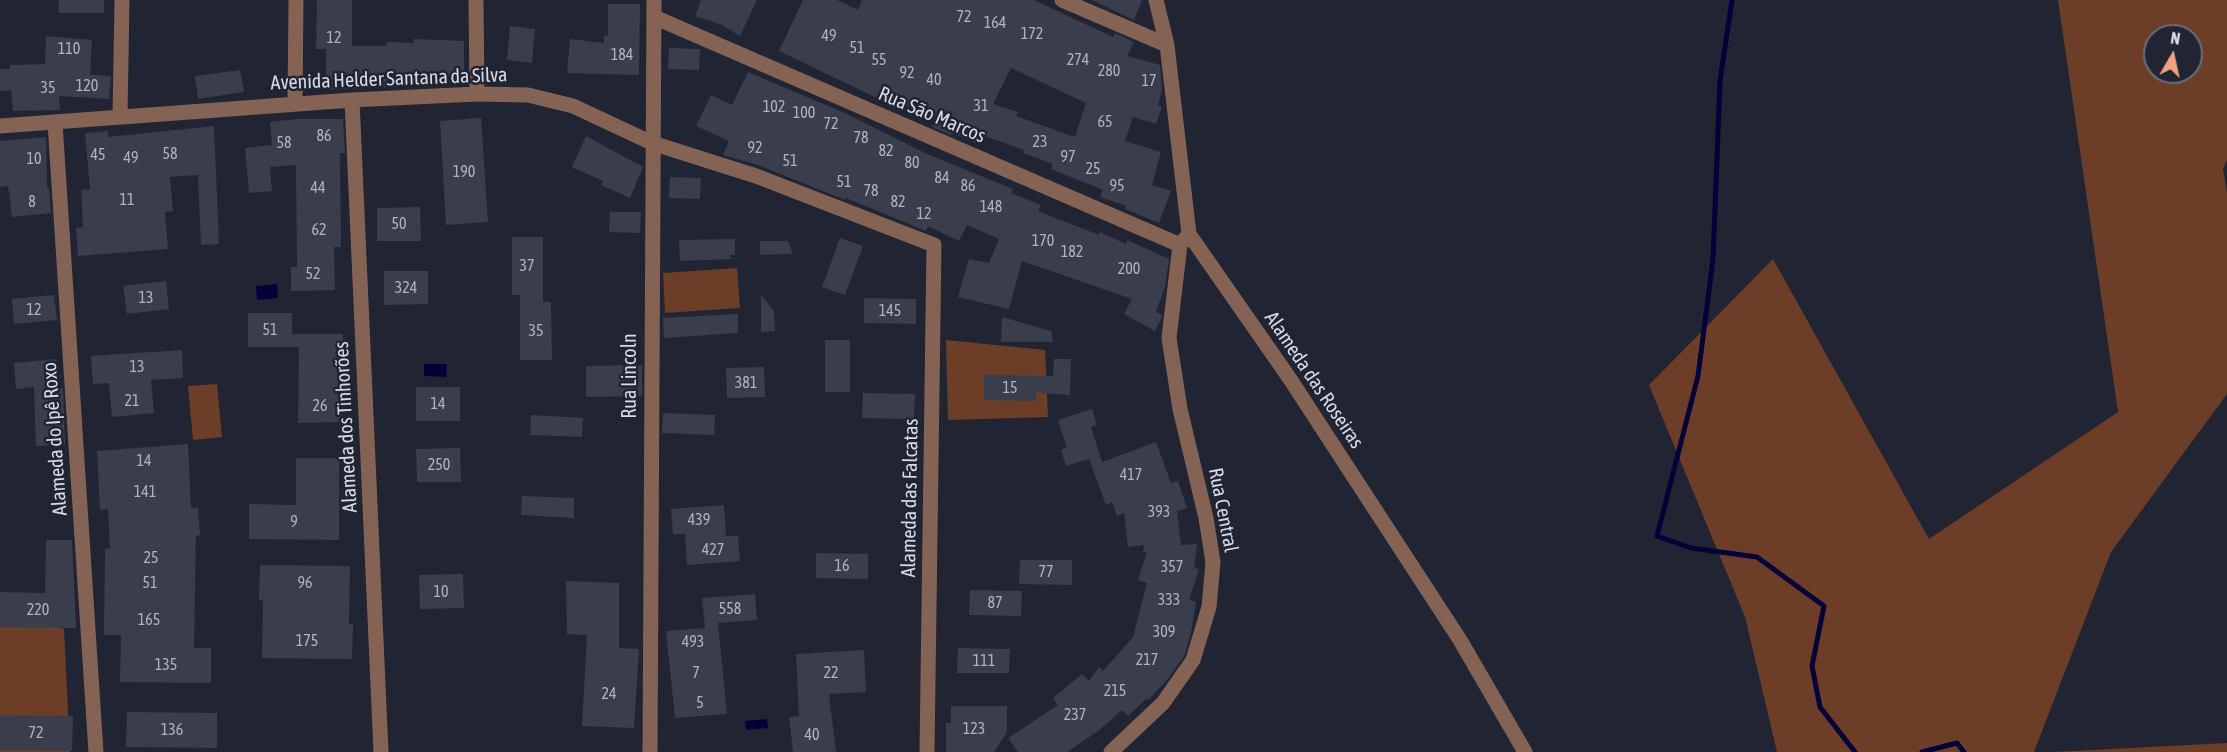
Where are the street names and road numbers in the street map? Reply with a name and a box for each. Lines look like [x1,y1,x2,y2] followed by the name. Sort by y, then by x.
[270,63,508,95] street label: Avenida Helder Santana da Silva
[875,82,989,148] street label: Rua São Marcos
[1259,307,1369,453] street label: Alameda das Roseiras
[618,333,642,419] street label: Rua Lincoln
[330,341,362,513] street label: Alameda dos Tinhorões
[38,361,72,517] street label: Alameda do Ipê Roxo
[897,418,923,578] street label: Alameda das Falcatas
[1203,466,1243,554] street label: Rua Central

